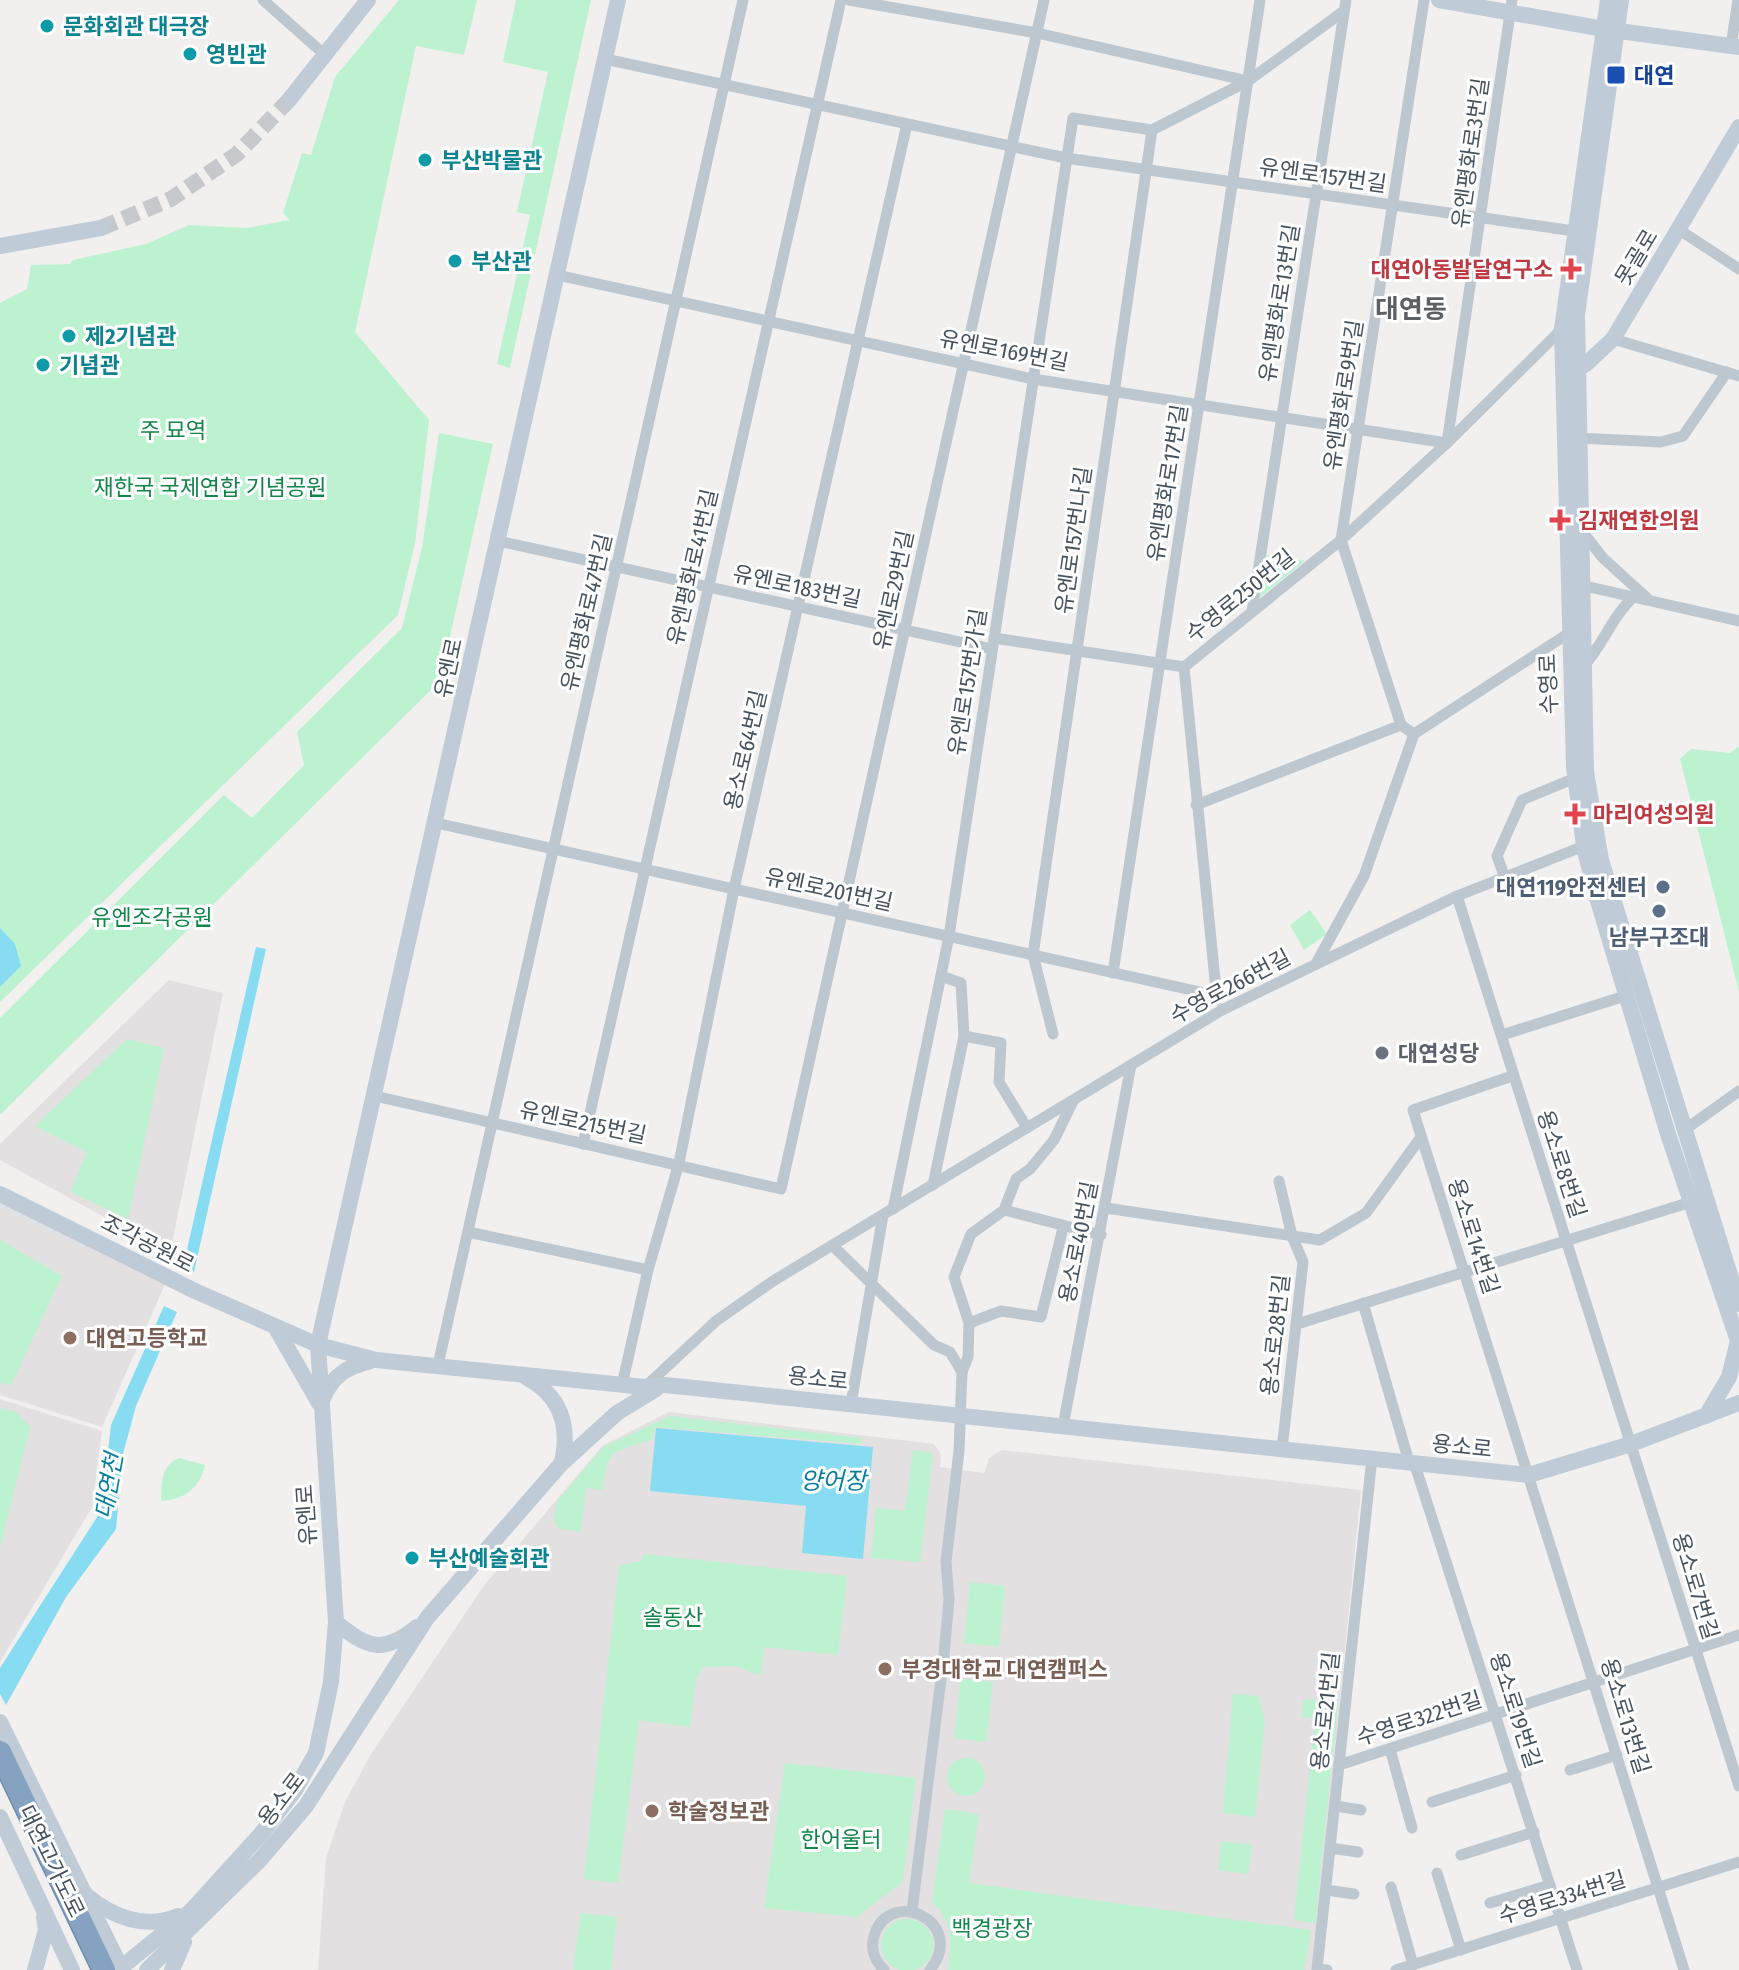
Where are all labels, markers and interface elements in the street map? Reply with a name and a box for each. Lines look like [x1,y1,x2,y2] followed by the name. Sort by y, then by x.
[63,13,209,40] place label: 문화회관 대극장
[38,17,56,35] marker: 문화회관 대극장
[206,41,267,68] place label: 영빈관
[181,45,199,63] marker: 영빈관
[1634,62,1674,89] place label: 대연
[1605,64,1627,86] marker: 대연
[1447,76,1494,230] street label: 유엔평화로3번길
[441,147,542,174] place label: 부산박물관
[416,151,434,169] marker: 부산박물관
[1258,153,1388,198] street label: 유엔로157번길
[1254,222,1305,384] street label: 유엔평화로13번길
[1609,224,1664,290] street label: 못골로
[471,248,532,275] place label: 부산관
[446,252,464,270] marker: 부산관
[1371,256,1553,283] place label: 대연아동발달연구소
[1560,258,1582,280] marker: 대연아동발달연구소
[1375,294,1447,325] district label: 대연동
[1318,318,1369,472] street label: 유엔평화로9번길
[85,323,176,350] place label: 제2기념관
[937,325,1071,376] street label: 유엔로169번길
[60,327,78,345] marker: 제2기념관
[59,352,120,379] place label: 기념관
[34,356,52,374] marker: 기념관
[1142,402,1193,564] street label: 유엔평화로17번길
[140,417,206,444] park label: 주 묘역
[1050,465,1097,616] street label: 유엔로157번나길
[94,474,326,501] park label: 재한국 국제연합 기념공원
[661,486,724,648] street label: 유엔평화로41번길
[1578,507,1699,534] place label: 김재연한의원
[1549,509,1571,531] marker: 김재연한의원
[868,528,919,652] street label: 유엔로29번길
[555,531,618,694] street label: 유엔평화로47번길
[1180,543,1300,648] street label: 수영로250번길
[730,560,864,613] street label: 유엔로183번길
[943,607,992,758] street label: 유엔로157번가길
[429,636,468,701] street label: 유엔로
[1534,653,1563,715] street label: 수영로
[719,687,772,813] street label: 용소로64번길
[1593,801,1714,828] place label: 마리여성의원
[1564,803,1586,825] marker: 마리여성의원
[762,863,895,916] street label: 유엔로201번길
[1496,874,1647,901] place label: 대연119안전센터
[1654,878,1672,896] marker: 대연119안전센터
[1650,902,1668,920] marker: 남부구조대
[91,904,213,931] park label: 유엔조각공원
[1608,924,1710,951] place label: 남부구조대
[1165,943,1295,1030] street label: 수영로266번길
[1398,1040,1479,1067] place label: 대연성당
[1373,1044,1391,1062] marker: 대연성당
[517,1096,649,1149] street label: 유엔로215번길
[1531,1107,1592,1222] street label: 용소로8번길
[1442,1175,1505,1298] street label: 용소로14번길
[1053,1179,1104,1305] street label: 용소로40번길
[97,1208,199,1278] street label: 조각공원로
[1256,1273,1295,1397] street label: 용소로28번길
[86,1325,207,1352] place label: 대연고등학교
[61,1329,79,1347] marker: 대연고등학교
[786,1362,850,1395] street label: 용소로
[1430,1430,1494,1463] street label: 용소로
[89,1448,129,1521] water label: 대연천
[800,1467,869,1495] water label: 양어장
[291,1484,322,1546] street label: 유엔로
[1667,1530,1725,1643] street label: 용소로7번길
[428,1545,549,1572] place label: 부산예술회관
[403,1549,421,1567] marker: 부산예술회관
[643,1604,703,1631] park label: 솔동산
[1484,1649,1547,1772] street label: 용소로19번길
[1306,1650,1345,1772] street label: 용소로21번길
[1595,1655,1656,1777] street label: 용소로13번길
[901,1656,1108,1683] place label: 부경대학교 대연캠퍼스
[876,1660,894,1678] marker: 부경대학교 대연캠퍼스
[1353,1685,1485,1751] street label: 수영로322번길
[252,1767,310,1832] street label: 용소로
[668,1798,769,1825] place label: 학술정보관
[13,1801,90,1922] street label: 대연고가도로
[643,1802,661,1820] marker: 학술정보관
[801,1826,881,1853] park label: 한어울터
[1495,1865,1629,1930] street label: 수영로334번길
[952,1915,1032,1942] park label: 백경광장

